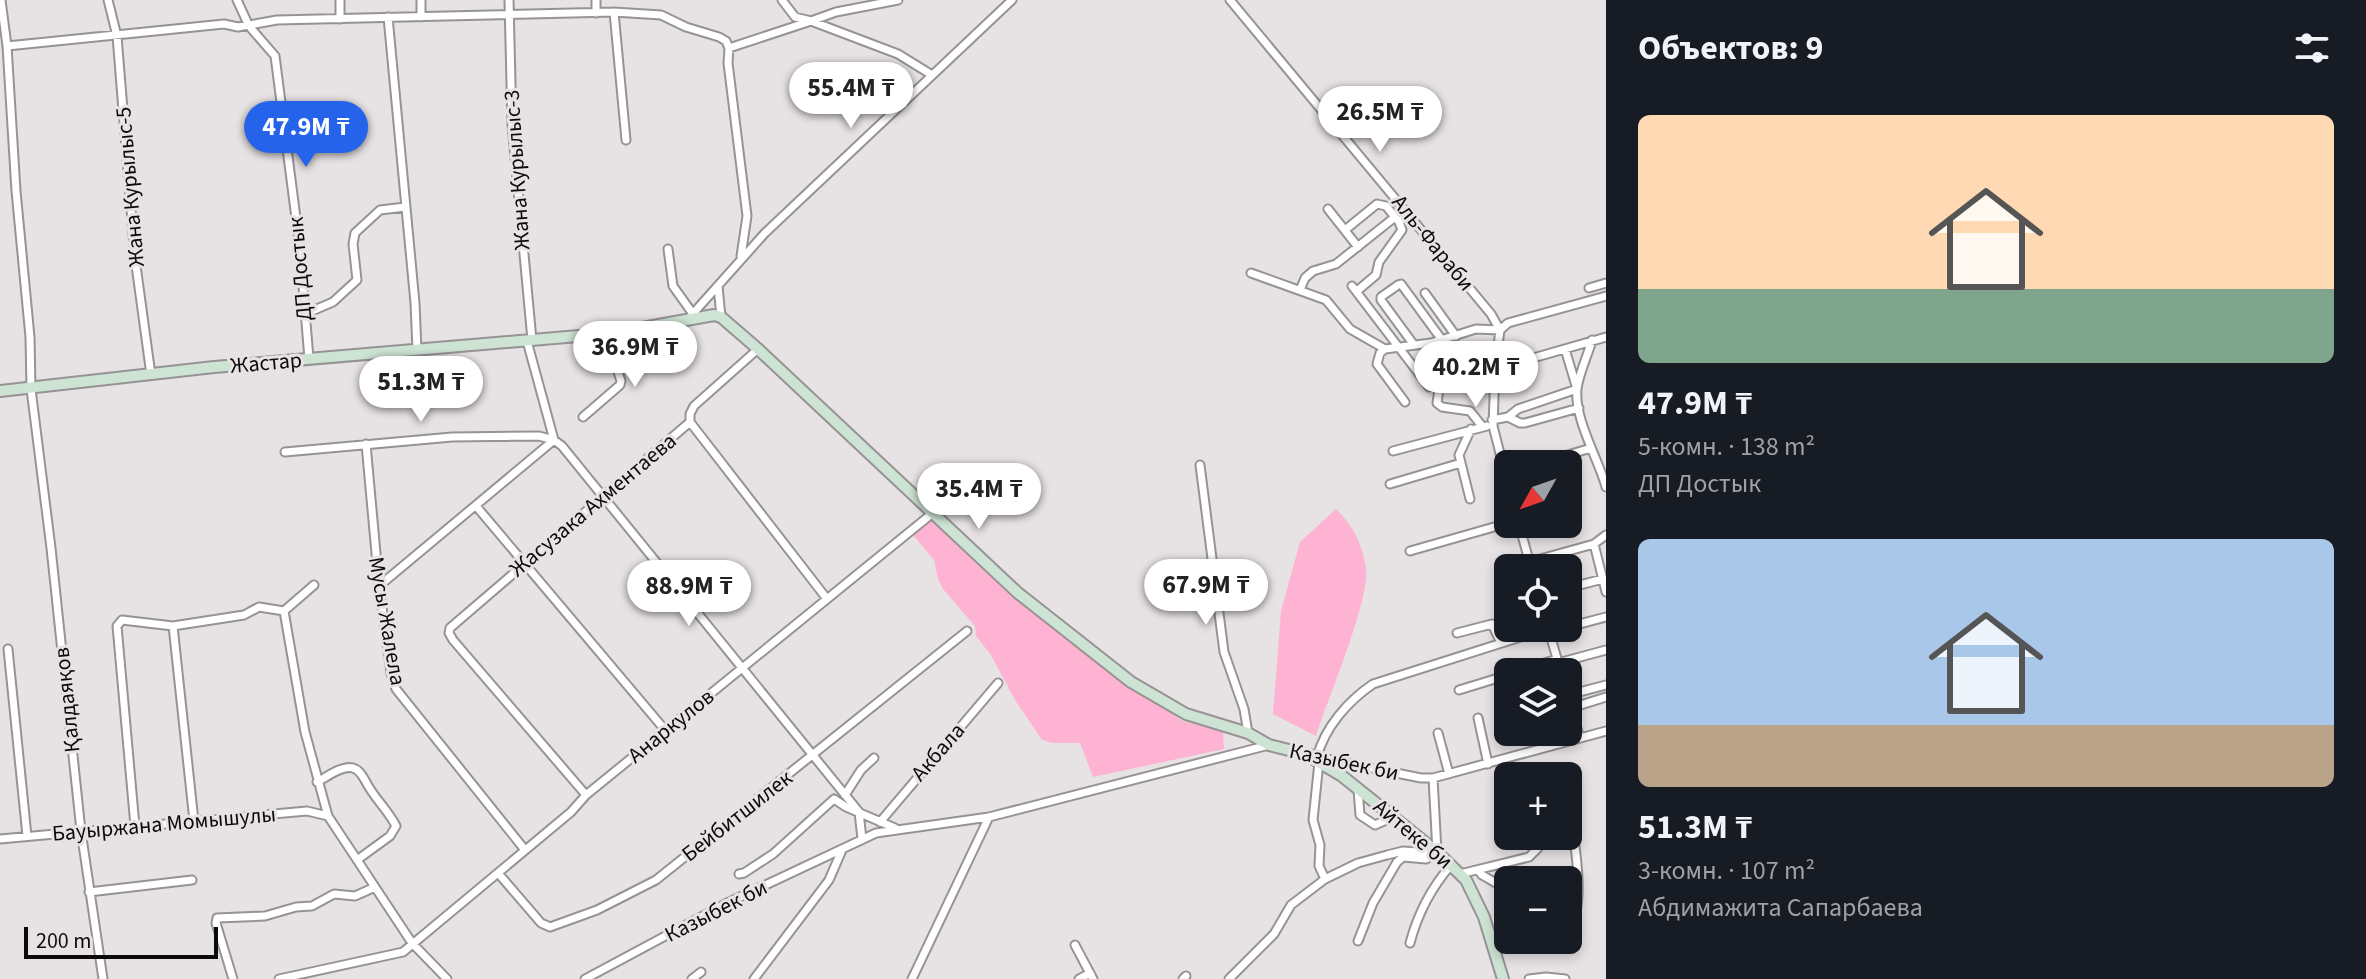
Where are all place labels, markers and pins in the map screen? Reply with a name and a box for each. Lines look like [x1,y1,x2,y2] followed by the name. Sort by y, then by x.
[777,62,925,130] pin: 55.4M ₸
[1306,86,1454,154] pin: 26.5M ₸
[232,101,380,169] pin: 47.9M ₸
[561,321,709,389] pin: 36.9M ₸
[1402,341,1550,409] pin: 40.2M ₸
[347,356,495,424] pin: 51.3M ₸
[905,463,1053,531] pin: 35.4M ₸
[1132,559,1280,627] pin: 67.9M ₸
[615,560,763,628] pin: 88.9M ₸

